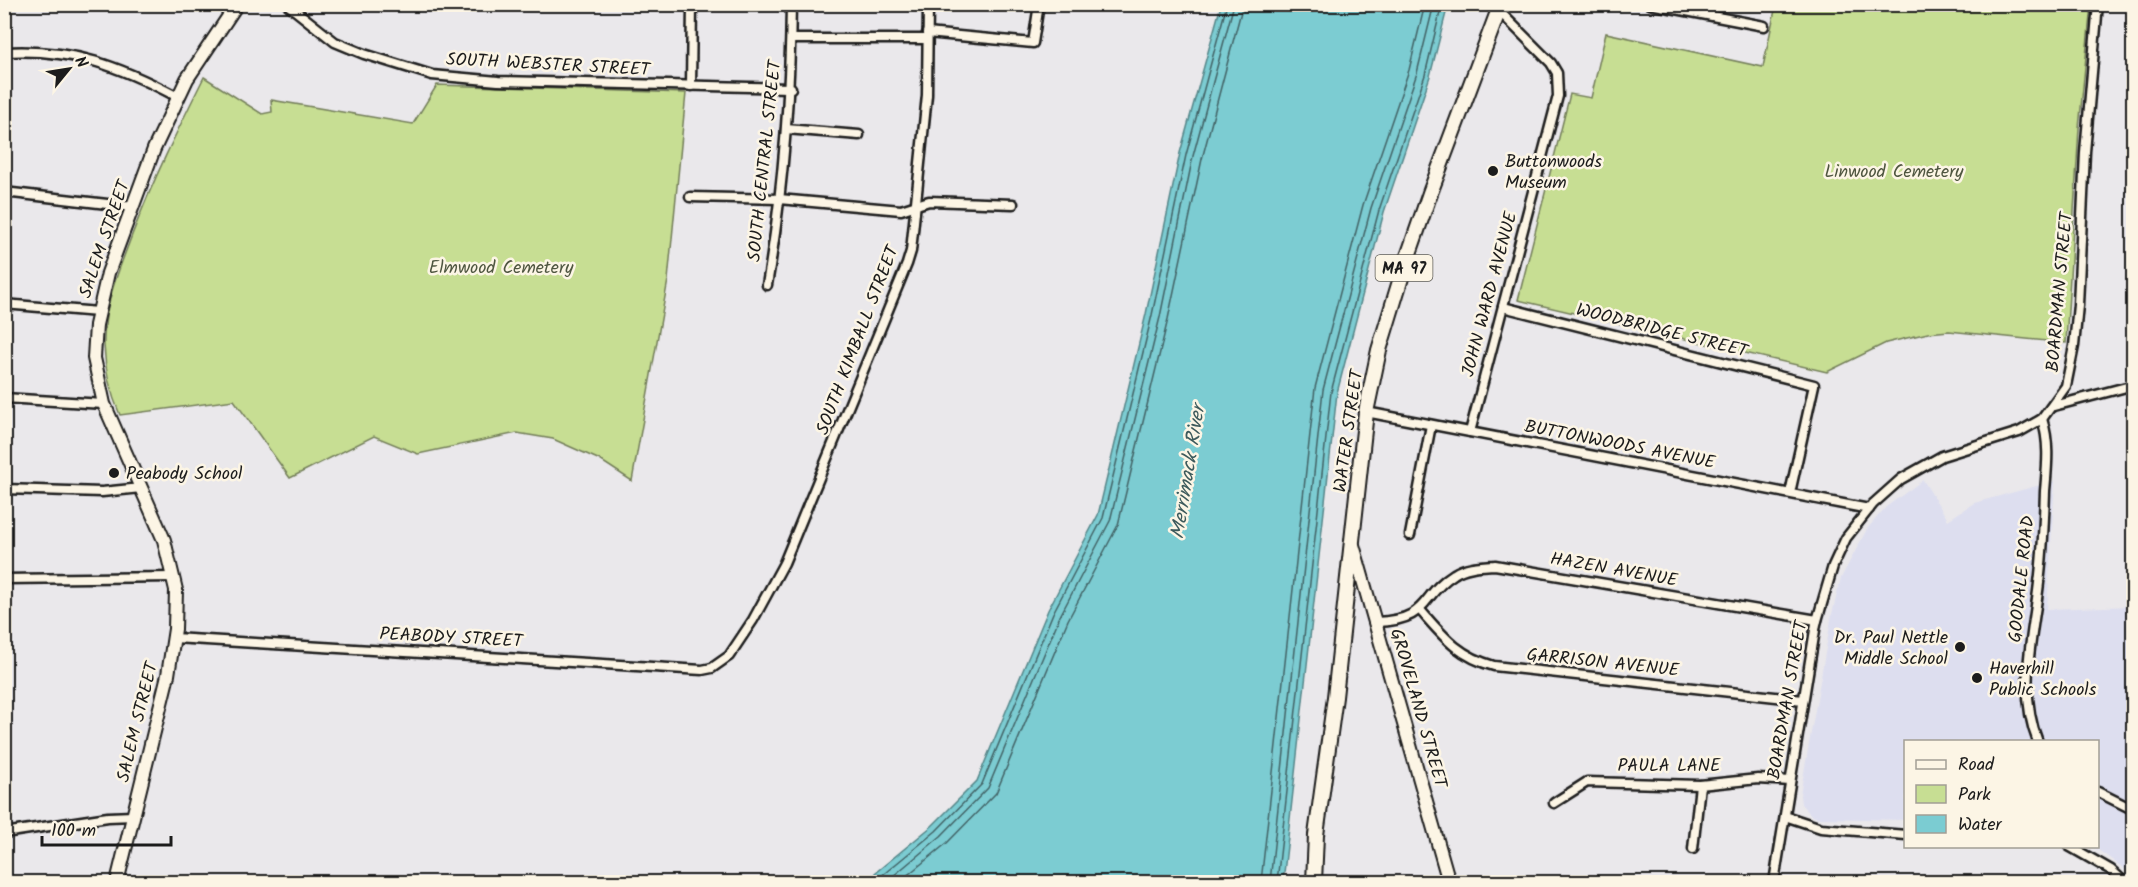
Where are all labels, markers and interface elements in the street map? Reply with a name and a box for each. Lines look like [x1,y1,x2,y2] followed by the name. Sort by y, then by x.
[39,39,99,99] north arrow
[445,46,652,85] street label: SOUTH WEBSTER STREET
[67,52,94,73] text: N
[740,58,791,263] street label: SOUTH CENTRAL STREET
[1505,148,1602,198] place label: Buttonwoods Museum
[1824,158,1964,187] park label: Linwood Cemetery
[1486,164,1500,178] marker: Buttonwoods Museum
[72,175,140,302] street label: SALEM STREET
[1454,208,1527,380] street label: JOHN WARD AVENUE
[2039,210,2082,373] street label: BOARDMAN STREET
[809,241,908,439] street label: SOUTH KIMBALL STREET
[429,254,574,283] park label: Elmwood Cemetery
[1376,255,1432,281] road number: MA 97
[1573,296,1752,367] street label: WOODBRIDGE STREET
[1327,367,1373,494] street label: WATER STREET
[1163,399,1216,541] water label: Merrimack River
[1522,413,1718,478] street label: BUTTONWOODS AVENUE
[126,460,243,489] place label: Peabody School
[107,466,121,480] marker: Peabody School
[2001,514,2044,644] street label: GOODALE ROAD
[1548,545,1680,596] street label: HAZEN AVENUE
[1760,617,1817,782] street label: BOARDMAN STREET
[379,620,525,657] street label: PEABODY STREET
[1834,624,1949,674] place label: Dr. Paul Nettle Middle School
[1381,625,1455,793] street label: GROVELAND STREET
[1953,640,1967,654] marker: Dr. Paul Nettle Middle School
[1525,641,1681,686] street label: GARRISON AVENUE
[1989,655,2097,705] place label: Haverhill Public Schools
[110,658,168,785] street label: SALEM STREET
[1970,671,1984,685] marker: Haverhill Public Schools
[1904,740,2099,848] legend
[1958,751,1995,780] text: Road
[1618,752,1721,781] street label: PAULA LANE
[1958,781,1991,810] text: Park
[42,809,171,847] scale bar
[1958,811,2003,840] text: Water
[51,817,96,846] text: 100 m

